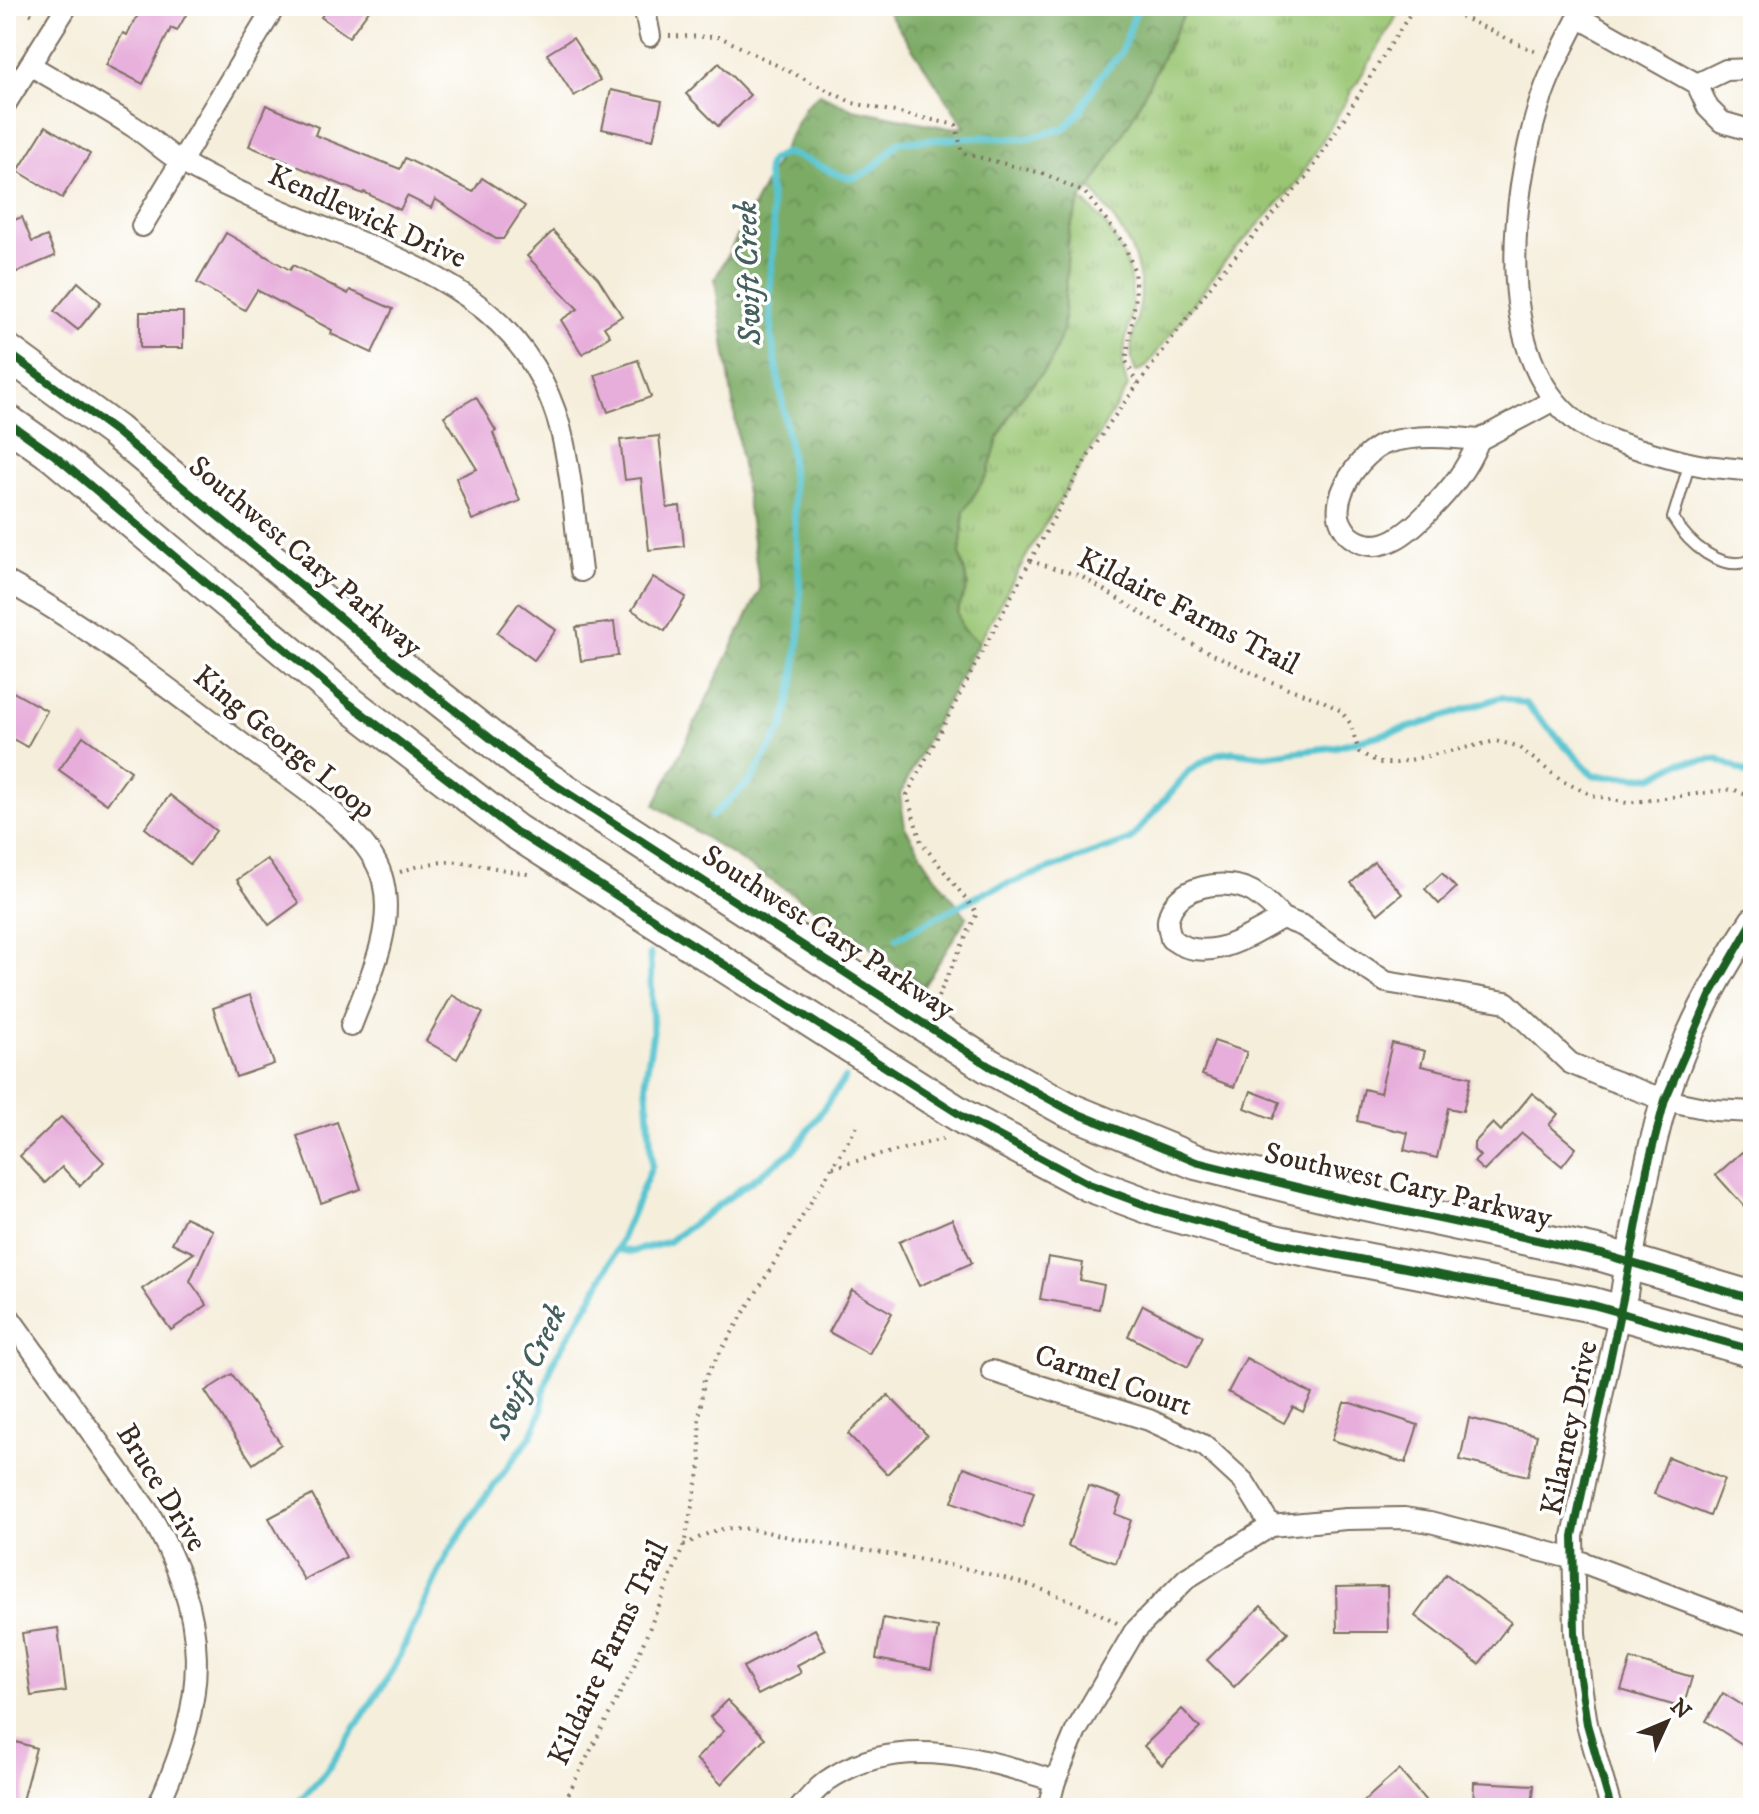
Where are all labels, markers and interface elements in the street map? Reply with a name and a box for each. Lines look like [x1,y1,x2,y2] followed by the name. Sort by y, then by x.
[262,157,472,277] street label: Kendlewick Drive
[726,200,772,347] water label: Swift Creek
[180,448,430,666] street label: Southwest Cary Parkway
[1071,540,1305,684] street label: Kildaire Farms Trail
[185,658,383,828] street label: King George Loop
[695,837,962,1029] street label: Southwest Cary Parkway
[1261,1135,1556,1237] street label: Southwest Cary Parkway
[479,1298,577,1447] water label: Swift Creek
[1029,1337,1197,1425] street label: Carmel Court
[1533,1337,1607,1519] street label: Kilarney Drive
[107,1418,215,1558] street label: Bruce Drive
[541,1535,677,1771] street label: Kildaire Farms Trail
[1627,1682,1707,1762] north arrow
[1664,1693,1696,1725] text: N

